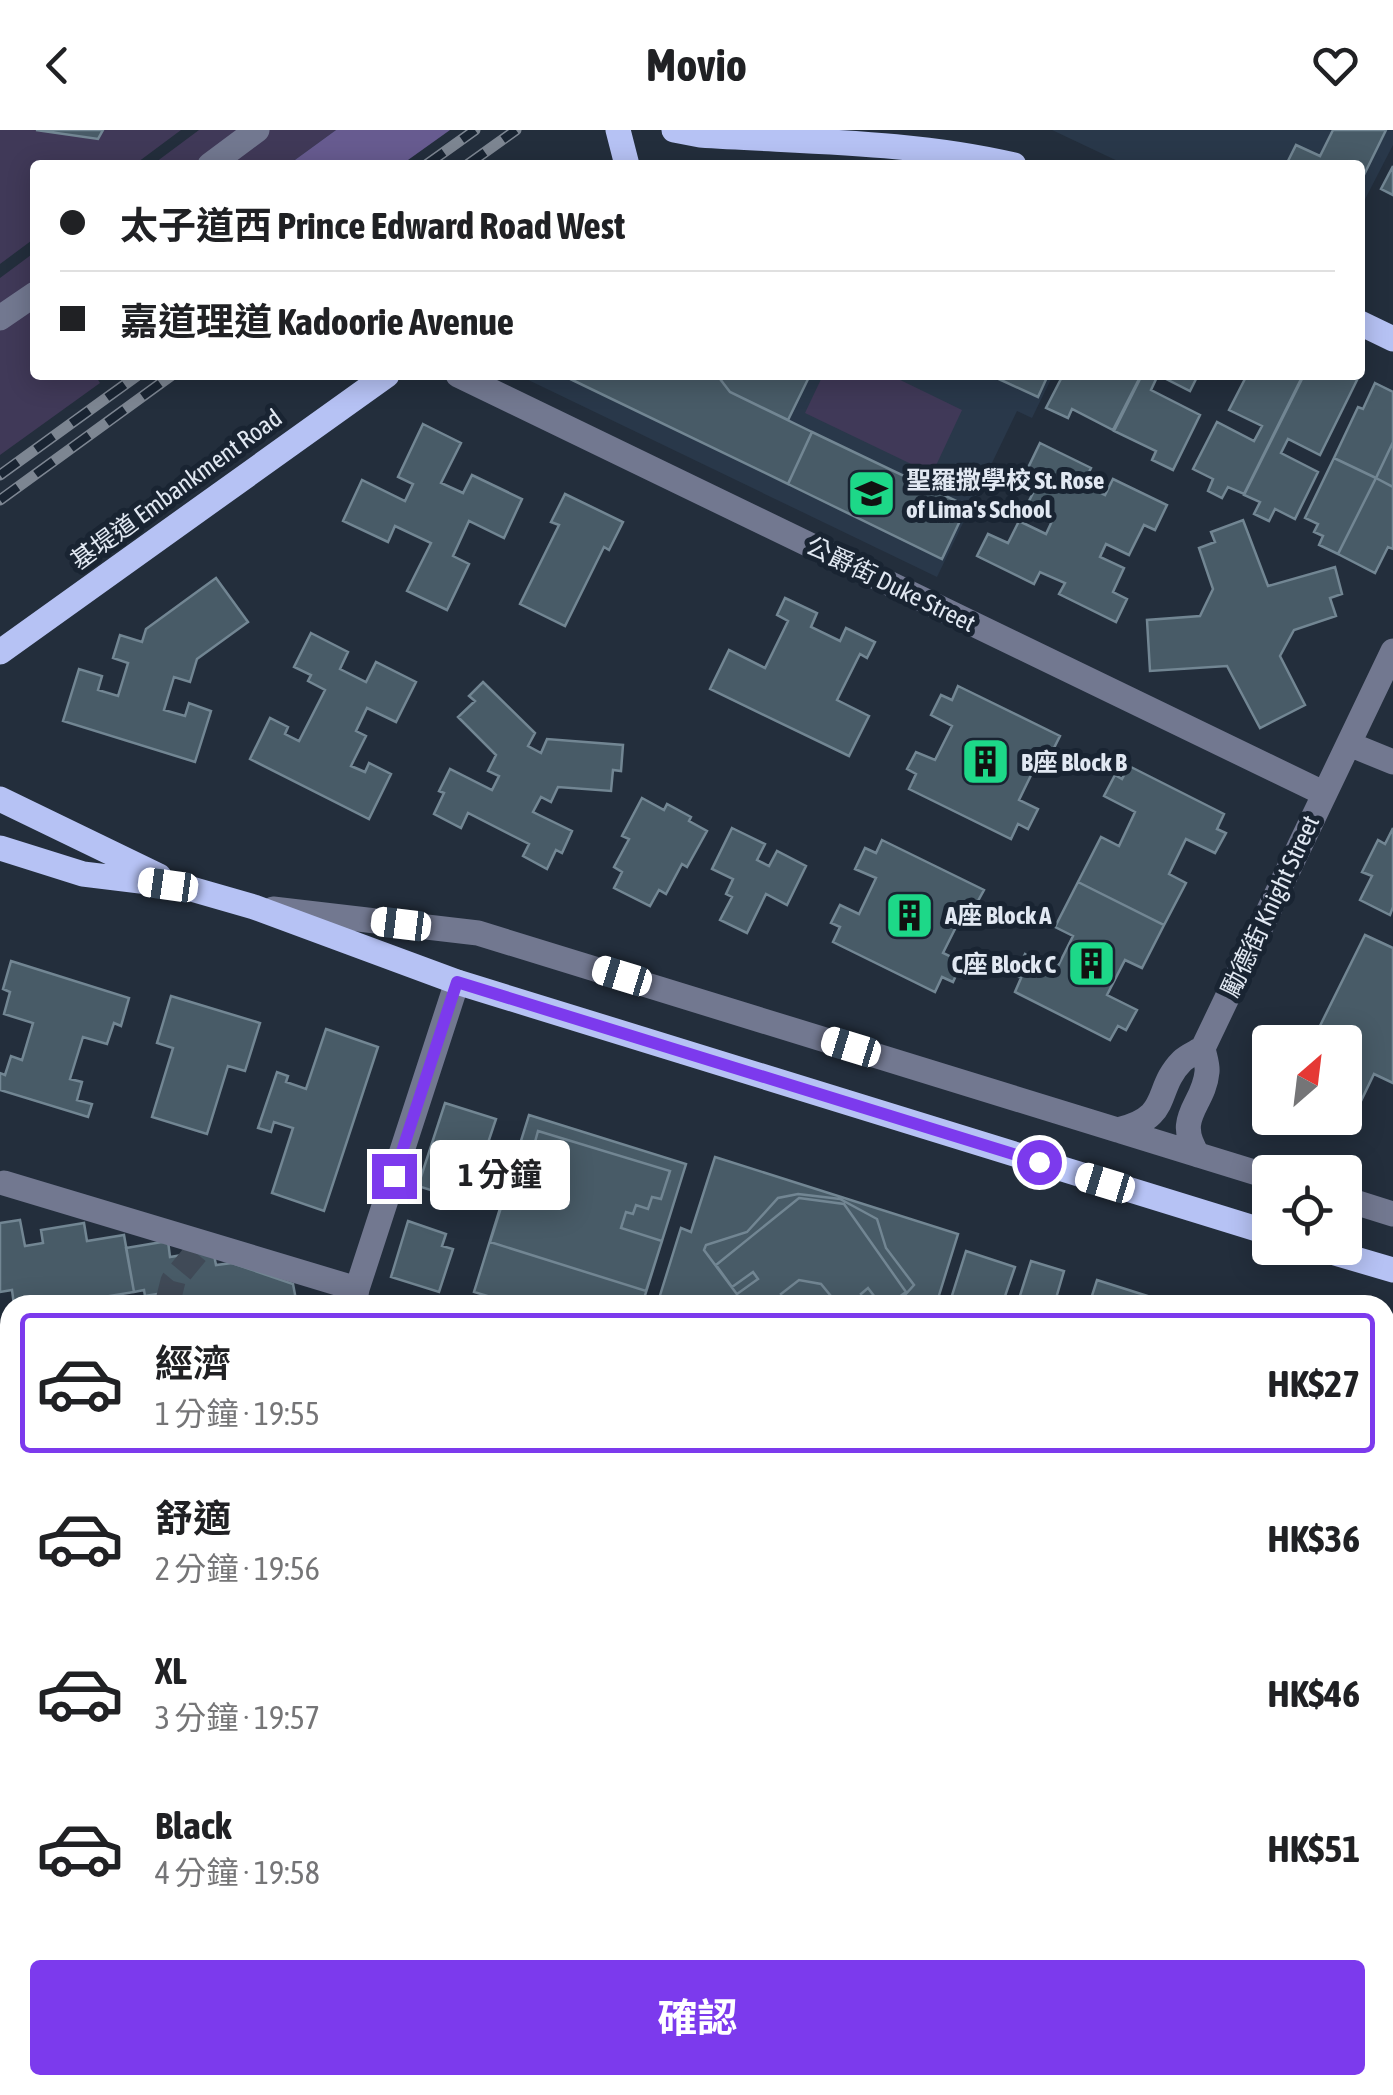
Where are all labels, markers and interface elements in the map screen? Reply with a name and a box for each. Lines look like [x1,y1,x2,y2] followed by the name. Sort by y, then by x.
[30,38,85,93] icon: back
[1308,38,1363,93] icon: heart
[646,39,747,91] text: Movio
[120,204,625,247] text: 太子道西 Prince Edward Road West
[120,300,514,343] text: 嘉道理道 Kadoorie Avenue
[65,403,287,575] street label: 基堤道 Embankment Road
[906,466,1104,523] place label: 聖羅撒學校 St. Rose of Lima's School
[845,468,897,520] school or university icon: 聖羅撒學校 St. Rose of Lima's School
[802,531,980,637] street label: 公爵街 Duke Street
[960,736,1012,788] building icon: B座 Block B
[1021,748,1127,776] place label: B座 Block B
[1216,811,1324,1001] street label: 勵德街 Knight Street
[136,866,200,904] car
[884,889,936,941] building icon: A座 Block A
[944,901,1052,929] place label: A座 Block A
[369,905,433,943] car
[1065,938,1117,990] building icon: C座 Block C
[951,950,1057,978] place label: C座 Block C
[589,953,655,999] car
[818,1024,884,1070] car
[1252,1025,1362,1135] north arrow
[1252,1025,1362,1265] map controls
[1017,1140,1062,1185] route start
[429,1141,569,1211] callout: 1 分鐘
[372,1154,417,1199] route end
[1252,1155,1362,1265] button: locate
[458,1156,542,1193] text: 1 分鐘
[1072,1160,1138,1206] car
[35,1338,125,1428] icon: car
[155,1342,231,1385] text: 經濟
[1268,1362,1360,1405] text: HK$27
[155,1395,320,1432] text: 1 分鐘 · 19:55
[35,1493,125,1583] icon: car
[155,1497,231,1540] text: 舒適
[1268,1517,1360,1560] text: HK$36
[155,1550,320,1587] text: 2 分鐘 · 19:56
[35,1648,125,1738] icon: car
[155,1649,187,1692] text: XL
[1268,1672,1360,1715] text: HK$46
[155,1699,320,1736] text: 3 分鐘 · 19:57
[35,1803,125,1893] icon: car
[155,1804,232,1847] text: Black
[1268,1827,1360,1870] text: HK$51
[155,1854,320,1891] text: 4 分鐘 · 19:58
[30,1960,1365,2075] button: 確認

